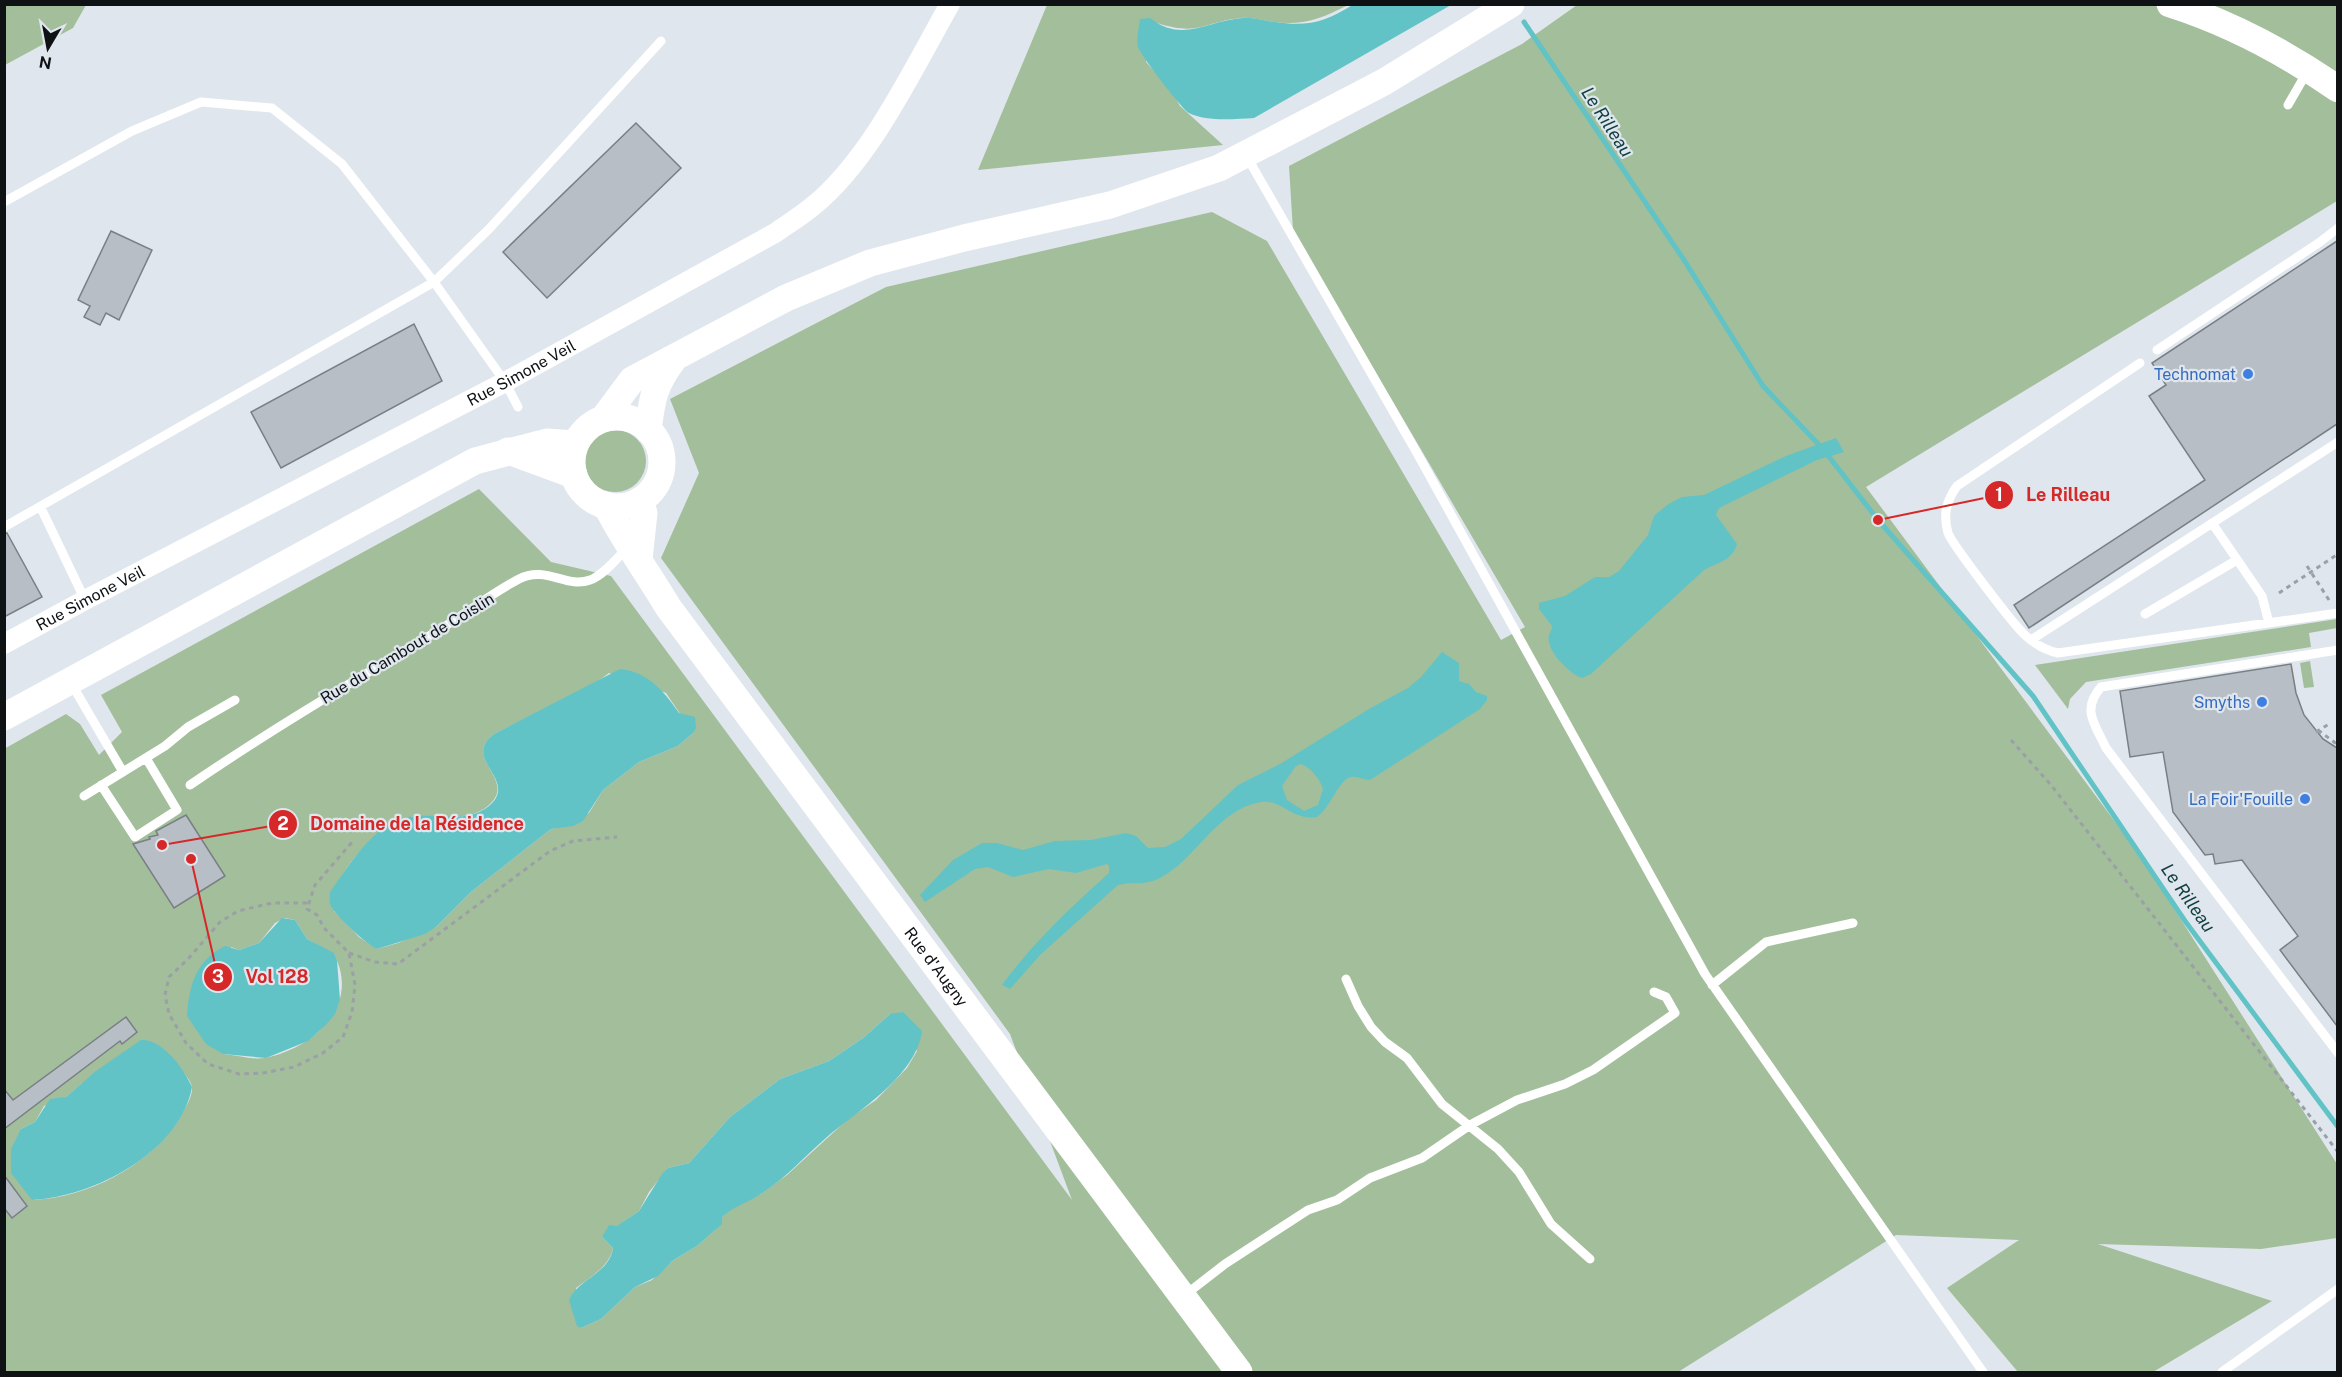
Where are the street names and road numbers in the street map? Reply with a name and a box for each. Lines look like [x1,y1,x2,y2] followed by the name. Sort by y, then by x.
[464,336,579,410] street label: Rue Simone Veil
[33,562,148,635] street label: Rue Simone Veil
[317,589,498,708] street label: Rue du Cambout de Coislin
[900,923,972,1011] street label: Rue d'Augny

